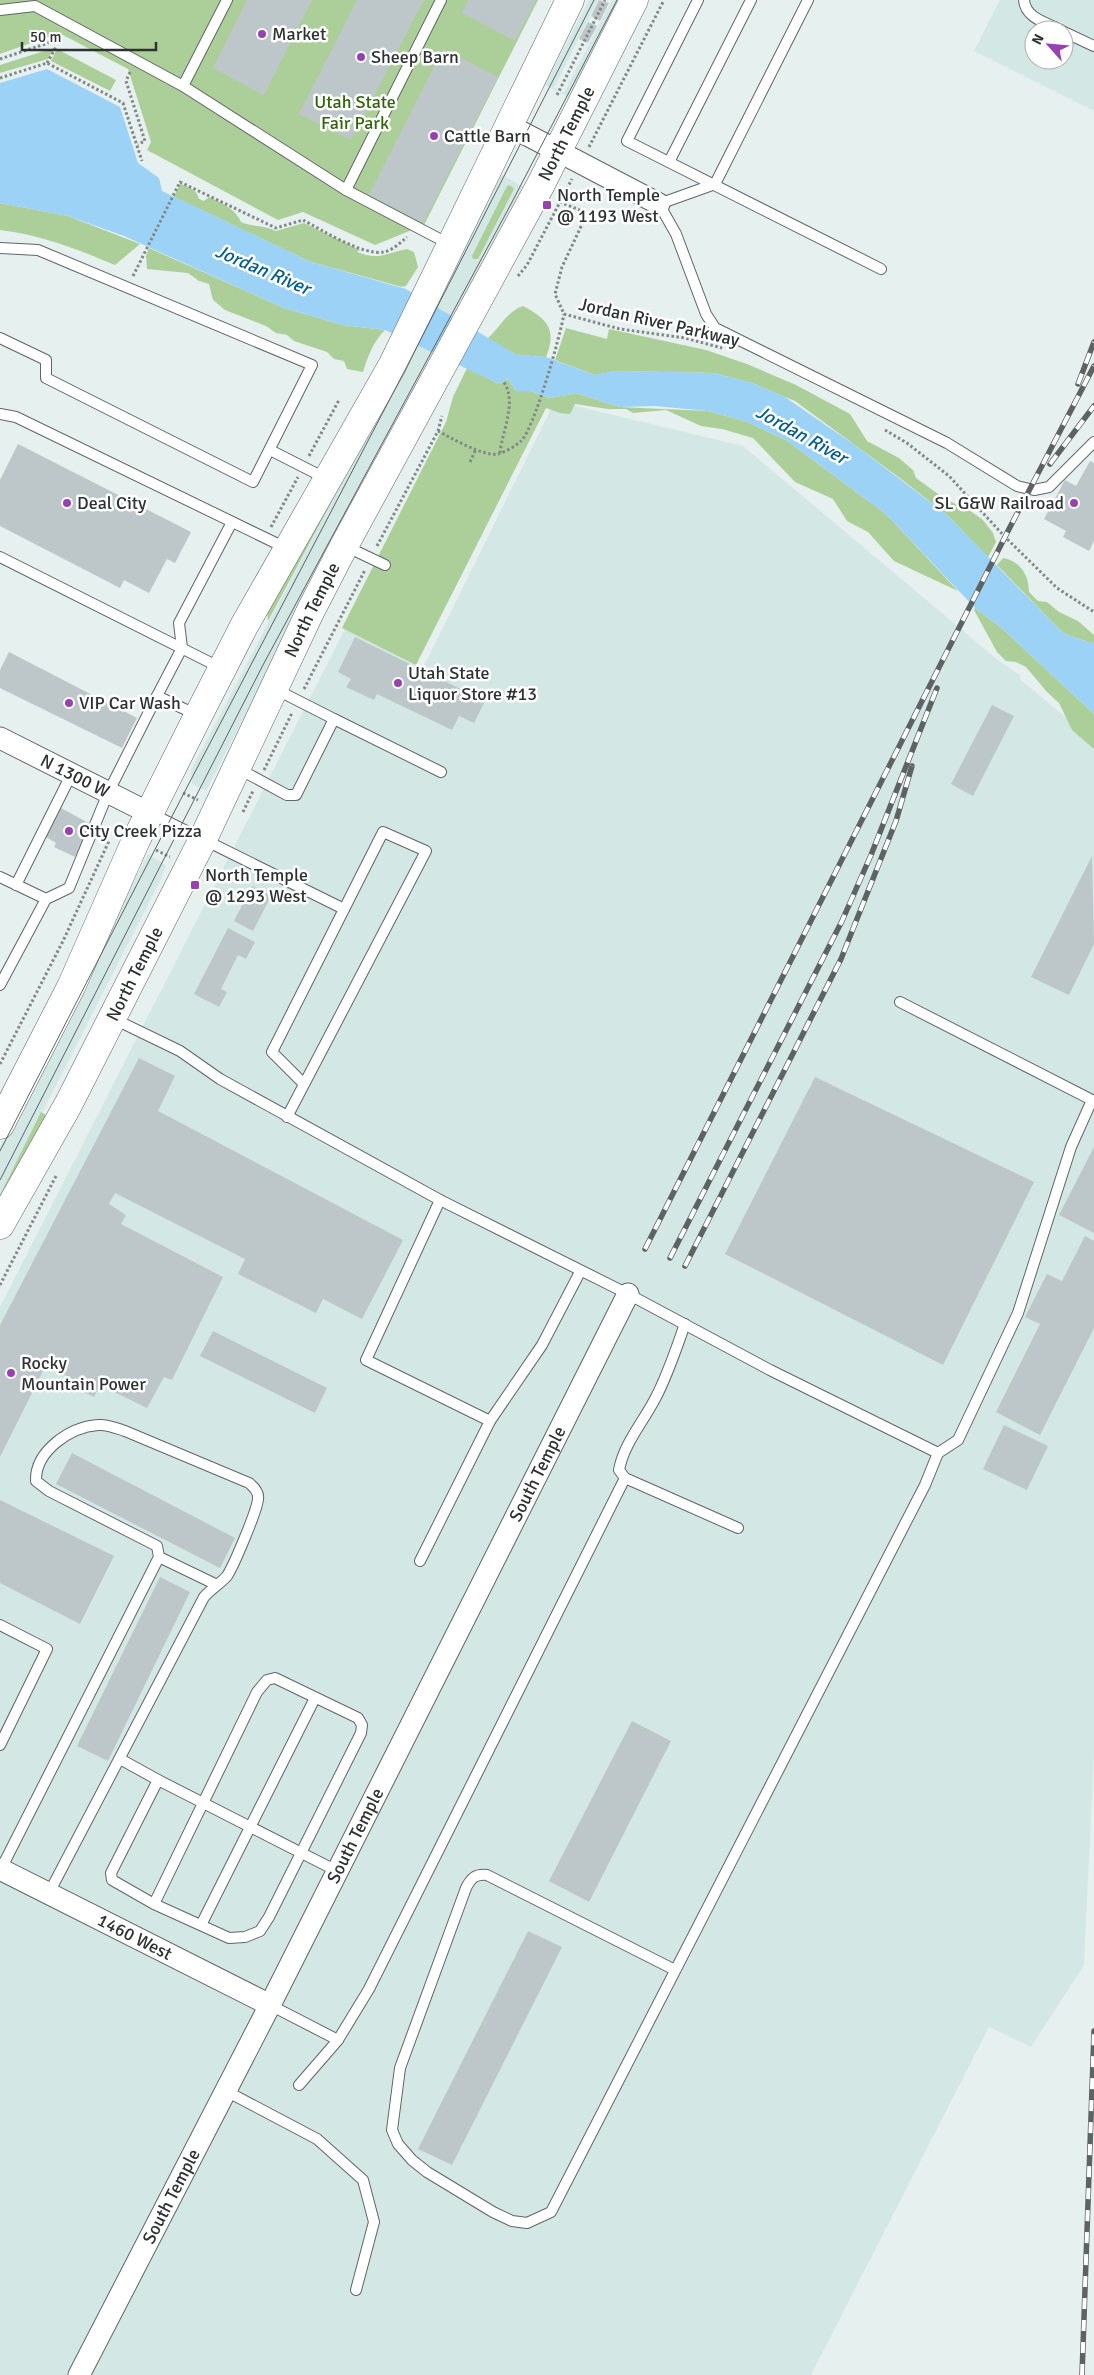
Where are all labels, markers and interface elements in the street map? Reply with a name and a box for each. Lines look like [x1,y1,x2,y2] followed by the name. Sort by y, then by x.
[22,20,156,52] scale bar
[1024,20,1074,70] north arrow
[272,23,326,45] place label: Market
[30,28,61,46] text: 50 m
[256,28,268,40] marker: Market
[1028,31,1048,48] text: N
[371,46,459,68] place label: Sheep Barn
[355,51,367,63] marker: Sheep Barn
[533,83,600,185] street label: North Temple
[314,91,396,134] park label: Utah State Fair Park
[444,125,531,147] place label: Cattle Barn
[428,130,440,142] marker: Cattle Barn
[557,184,660,227] place label: North Temple @ 1193 West
[541,199,553,211] marker: North Temple @ 1193 West
[212,239,316,302] water label: Jordan River
[577,293,742,351] street label: Jordan River Parkway
[752,400,854,471] water label: Jordan River
[77,492,147,514] place label: Deal City
[935,492,1064,514] place label: SL G&W Railroad
[61,497,73,509] marker: Deal City
[1068,497,1080,509] marker: SL G&W Railroad
[279,559,345,661] street label: North Temple
[408,662,537,705] place label: Utah State Liquor Store #13
[392,677,404,689] marker: Utah State Liquor Store #13
[79,692,181,714] place label: VIP Car Wash
[63,697,75,709] marker: VIP Car Wash
[37,749,113,802] street label: N 1300 W
[79,820,202,842] place label: City Creek Pizza
[63,825,75,837] marker: City Creek Pizza
[205,864,308,907] place label: North Temple @ 1293 West
[189,879,201,891] marker: North Temple @ 1293 West
[101,923,168,1025] street label: North Temple
[21,1352,146,1395] place label: Rocky Mountain Power
[5,1367,17,1379] marker: Rocky Mountain Power
[504,1423,571,1525] street label: South Temple
[322,1784,388,1887] street label: South Temple
[94,1909,176,1965] street label: 1460 West
[138,2145,205,2248] street label: South Temple

